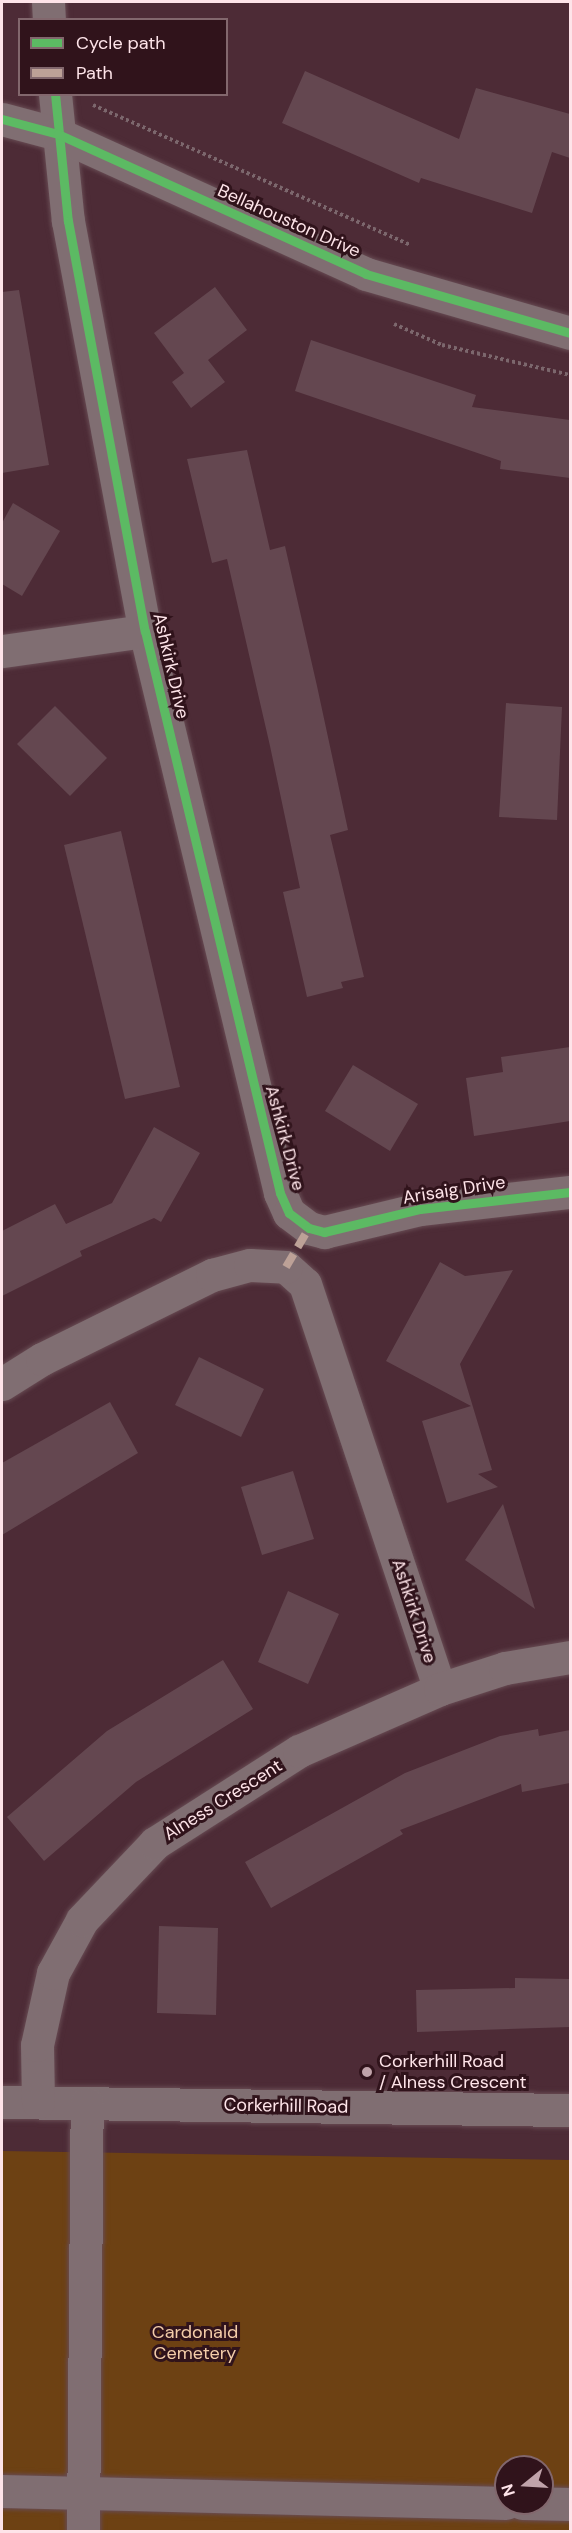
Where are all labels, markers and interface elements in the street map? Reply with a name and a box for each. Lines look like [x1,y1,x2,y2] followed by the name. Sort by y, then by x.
[18,18,228,96] legend
[76,31,166,55] text: Cycle path
[76,61,113,85] text: Path
[214,180,364,262] street label: Bellahouston Drive
[148,611,194,721] street label: Ashkirk Drive
[261,1083,309,1193] street label: Ashkirk Drive
[401,1171,507,1209] street label: Arisaig Drive
[387,1556,441,1666] street label: Ashkirk Drive
[160,1755,286,1845] street label: Alness Crescent
[379,2051,527,2094] place label: Corkerhill Road / Alness Crescent
[360,2065,374,2079] marker: Corkerhill Road / Alness Crescent
[223,2094,349,2118] street label: Corkerhill Road
[152,2322,238,2364] park label: Cardonald Cemetery
[494,2455,554,2515] north arrow
[497,2481,520,2499] text: N

